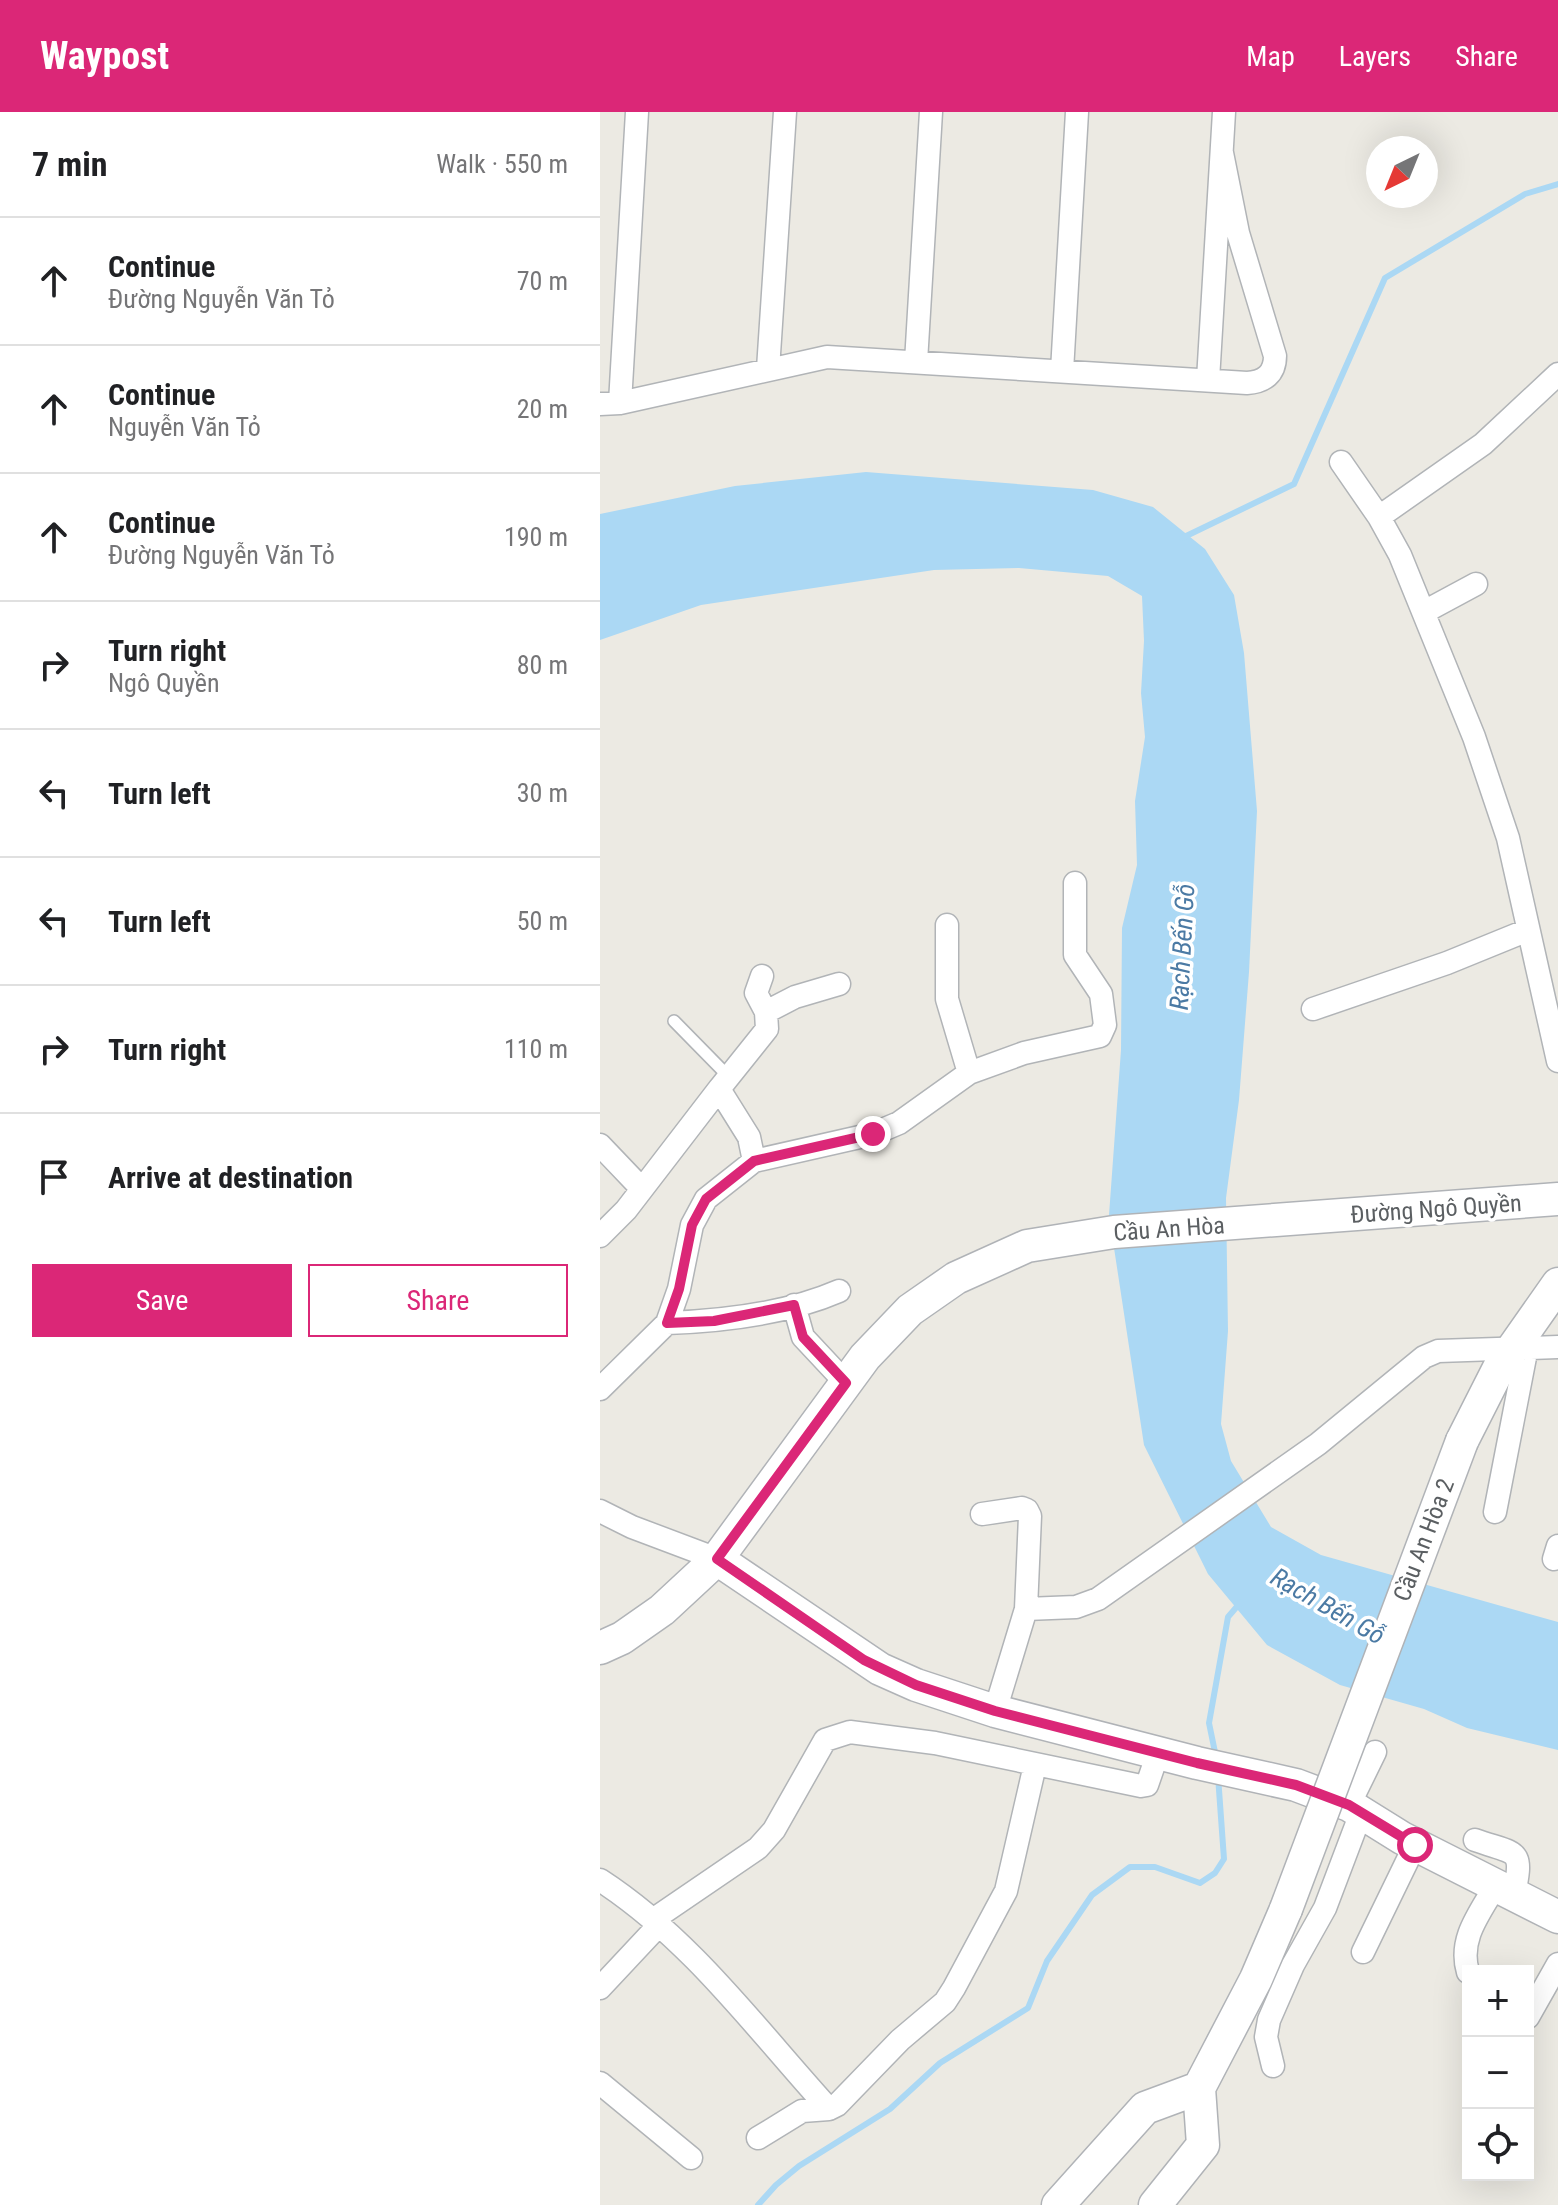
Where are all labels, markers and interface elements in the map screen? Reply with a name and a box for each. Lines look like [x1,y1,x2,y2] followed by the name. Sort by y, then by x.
[40,34,169,78] text: Waypost
[1246,40,1295,73] text: Map
[1339,40,1411,73] text: Layers
[1455,40,1518,73] text: Share
[1366,136,1438,208] north arrow
[32,144,108,184] text: 7 min
[436,149,568,179] text: Walk · 550 m
[108,249,215,284] text: Continue
[32,259,76,303] icon: ahead
[517,266,568,296] text: 70 m
[108,284,335,314] text: Đường Nguyễn Văn Tỏ
[108,377,215,412] text: Continue
[32,387,76,431] icon: ahead
[517,394,568,424] text: 20 m
[108,412,261,442] text: Nguyễn Văn Tỏ
[108,505,215,540] text: Continue
[32,515,76,559] icon: ahead
[504,522,568,552] text: 190 m
[108,540,335,570] text: Đường Nguyễn Văn Tỏ
[108,633,226,668] text: Turn right
[32,643,76,687] icon: right
[517,650,568,680] text: 80 m
[108,668,220,698] text: Ngô Quyền
[32,771,76,815] icon: left
[108,776,211,811] text: Turn left
[517,778,568,808] text: 30 m
[1164,883,1200,1011] water label: Rạch Bến Gỗ
[32,899,76,943] icon: left
[108,904,211,939] text: Turn left
[517,906,568,936] text: 50 m
[32,1027,76,1071] icon: right
[108,1032,226,1067] text: Turn right
[504,1034,568,1064] text: 110 m
[855,1116,891,1152] route end
[32,1155,76,1199] icon: arrive
[108,1160,353,1195] text: Arrive at destination
[1350,1189,1522,1229] street label: Đường Ngô Quyền
[1112,1211,1226,1247] street label: Cầu An Hòa
[32,1264,292,1337] button: Save
[308,1264,568,1337] button: Share
[1388,1475,1460,1605] street label: Cầu An Hòa 2
[1266,1561,1390,1651] water label: Rạch Bến Gỗ
[1397,1827,1433,1863] route start
[1462,1965,1534,2181] map controls
[1462,1965,1534,2037] button: +
[1462,2037,1534,2109] button: −
[1462,2109,1534,2181] button: locate

